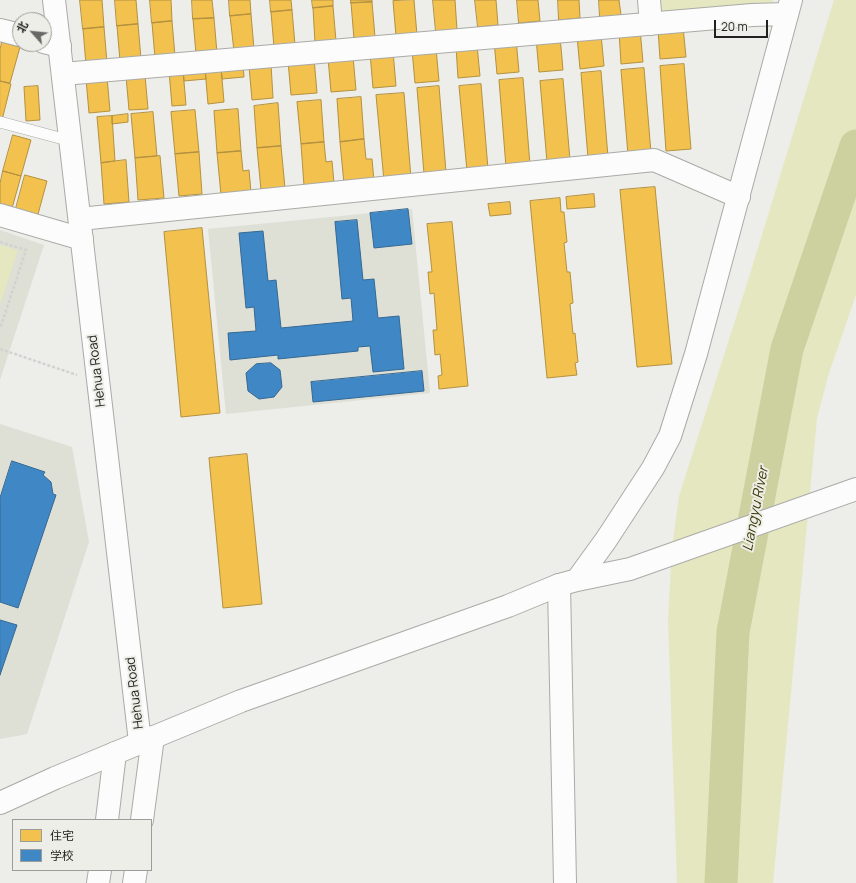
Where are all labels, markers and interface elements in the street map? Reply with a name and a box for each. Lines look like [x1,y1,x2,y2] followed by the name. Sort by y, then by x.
[12,12,52,52] north arrow
[716,12,770,38] scale bar
[13,18,31,35] text: 北
[721,18,748,35] text: 20 m
[85,334,109,408] street label: Hehua Road
[740,465,772,553] water label: Liangyu River
[123,656,147,730] street label: Hehua Road
[12,819,152,871] legend
[50,827,74,844] text: 住宅
[50,847,74,864] text: 学校

